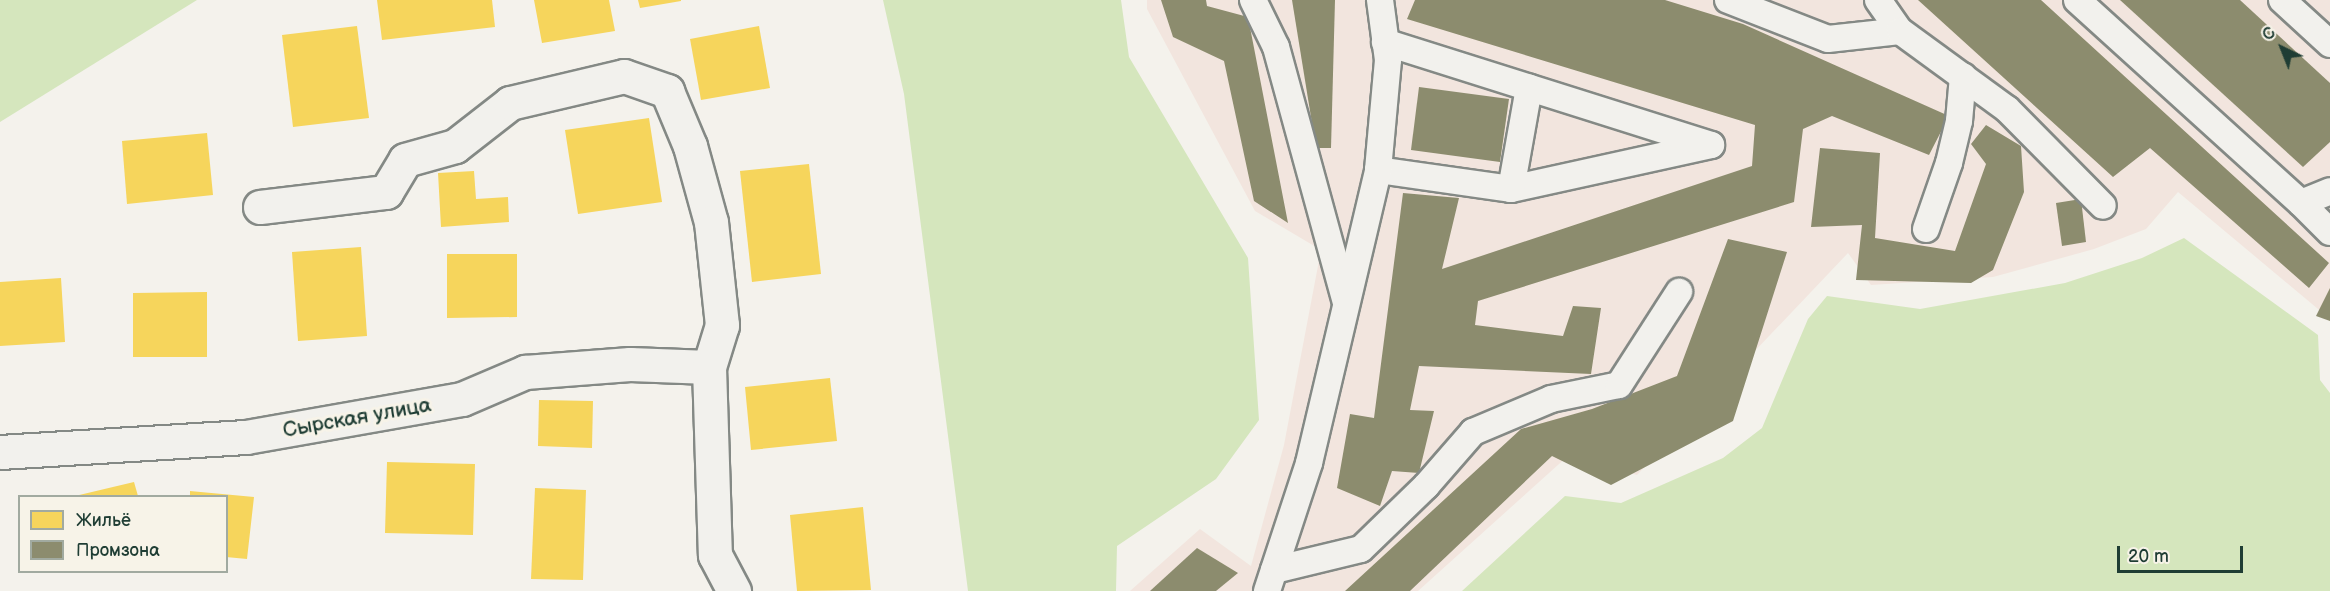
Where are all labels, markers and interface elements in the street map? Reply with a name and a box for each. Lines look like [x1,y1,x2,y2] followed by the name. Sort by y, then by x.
[2252,18,2312,78] north arrow
[2259,24,2280,45] text: С
[281,393,433,443] street label: Сырская улица
[18,495,228,573] legend
[76,510,131,531] text: Жильё
[2120,534,2246,572] scale bar
[76,540,160,561] text: Промзона
[2128,546,2169,567] text: 20 m

